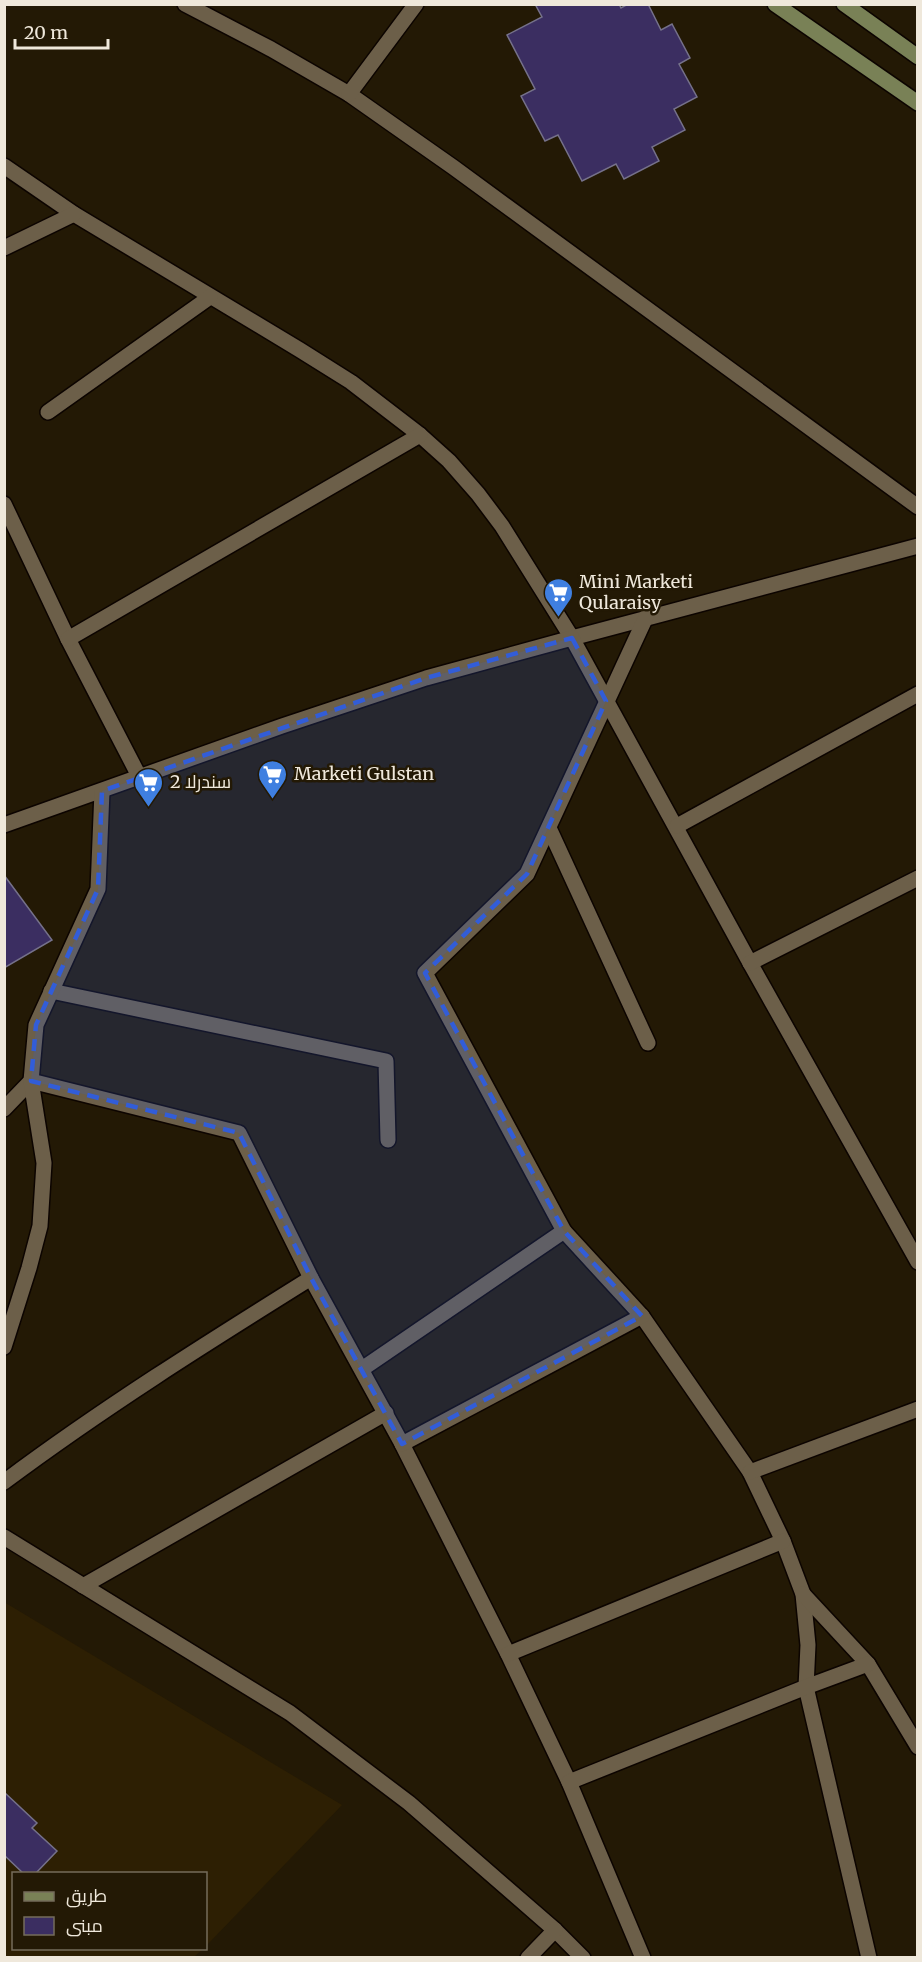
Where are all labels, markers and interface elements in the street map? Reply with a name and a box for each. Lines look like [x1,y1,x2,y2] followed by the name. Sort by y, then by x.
[15,12,108,50] scale bar
[24,21,68,44] text: 20 m
[579,570,693,614] place label: Mini Marketi Qularaisy
[542,576,574,618] supermarket icon: Mini Marketi Qularaisy
[257,758,289,800] supermarket icon: Marketi Gulstan
[294,762,434,785] place label: Marketi Gulstan
[133,766,165,808] supermarket icon: سندرلا 2
[170,770,231,793] place label: سندرلا 2
[12,1872,207,1950] legend
[66,1884,107,1908] text: طريق
[66,1914,103,1937] text: مبنى

